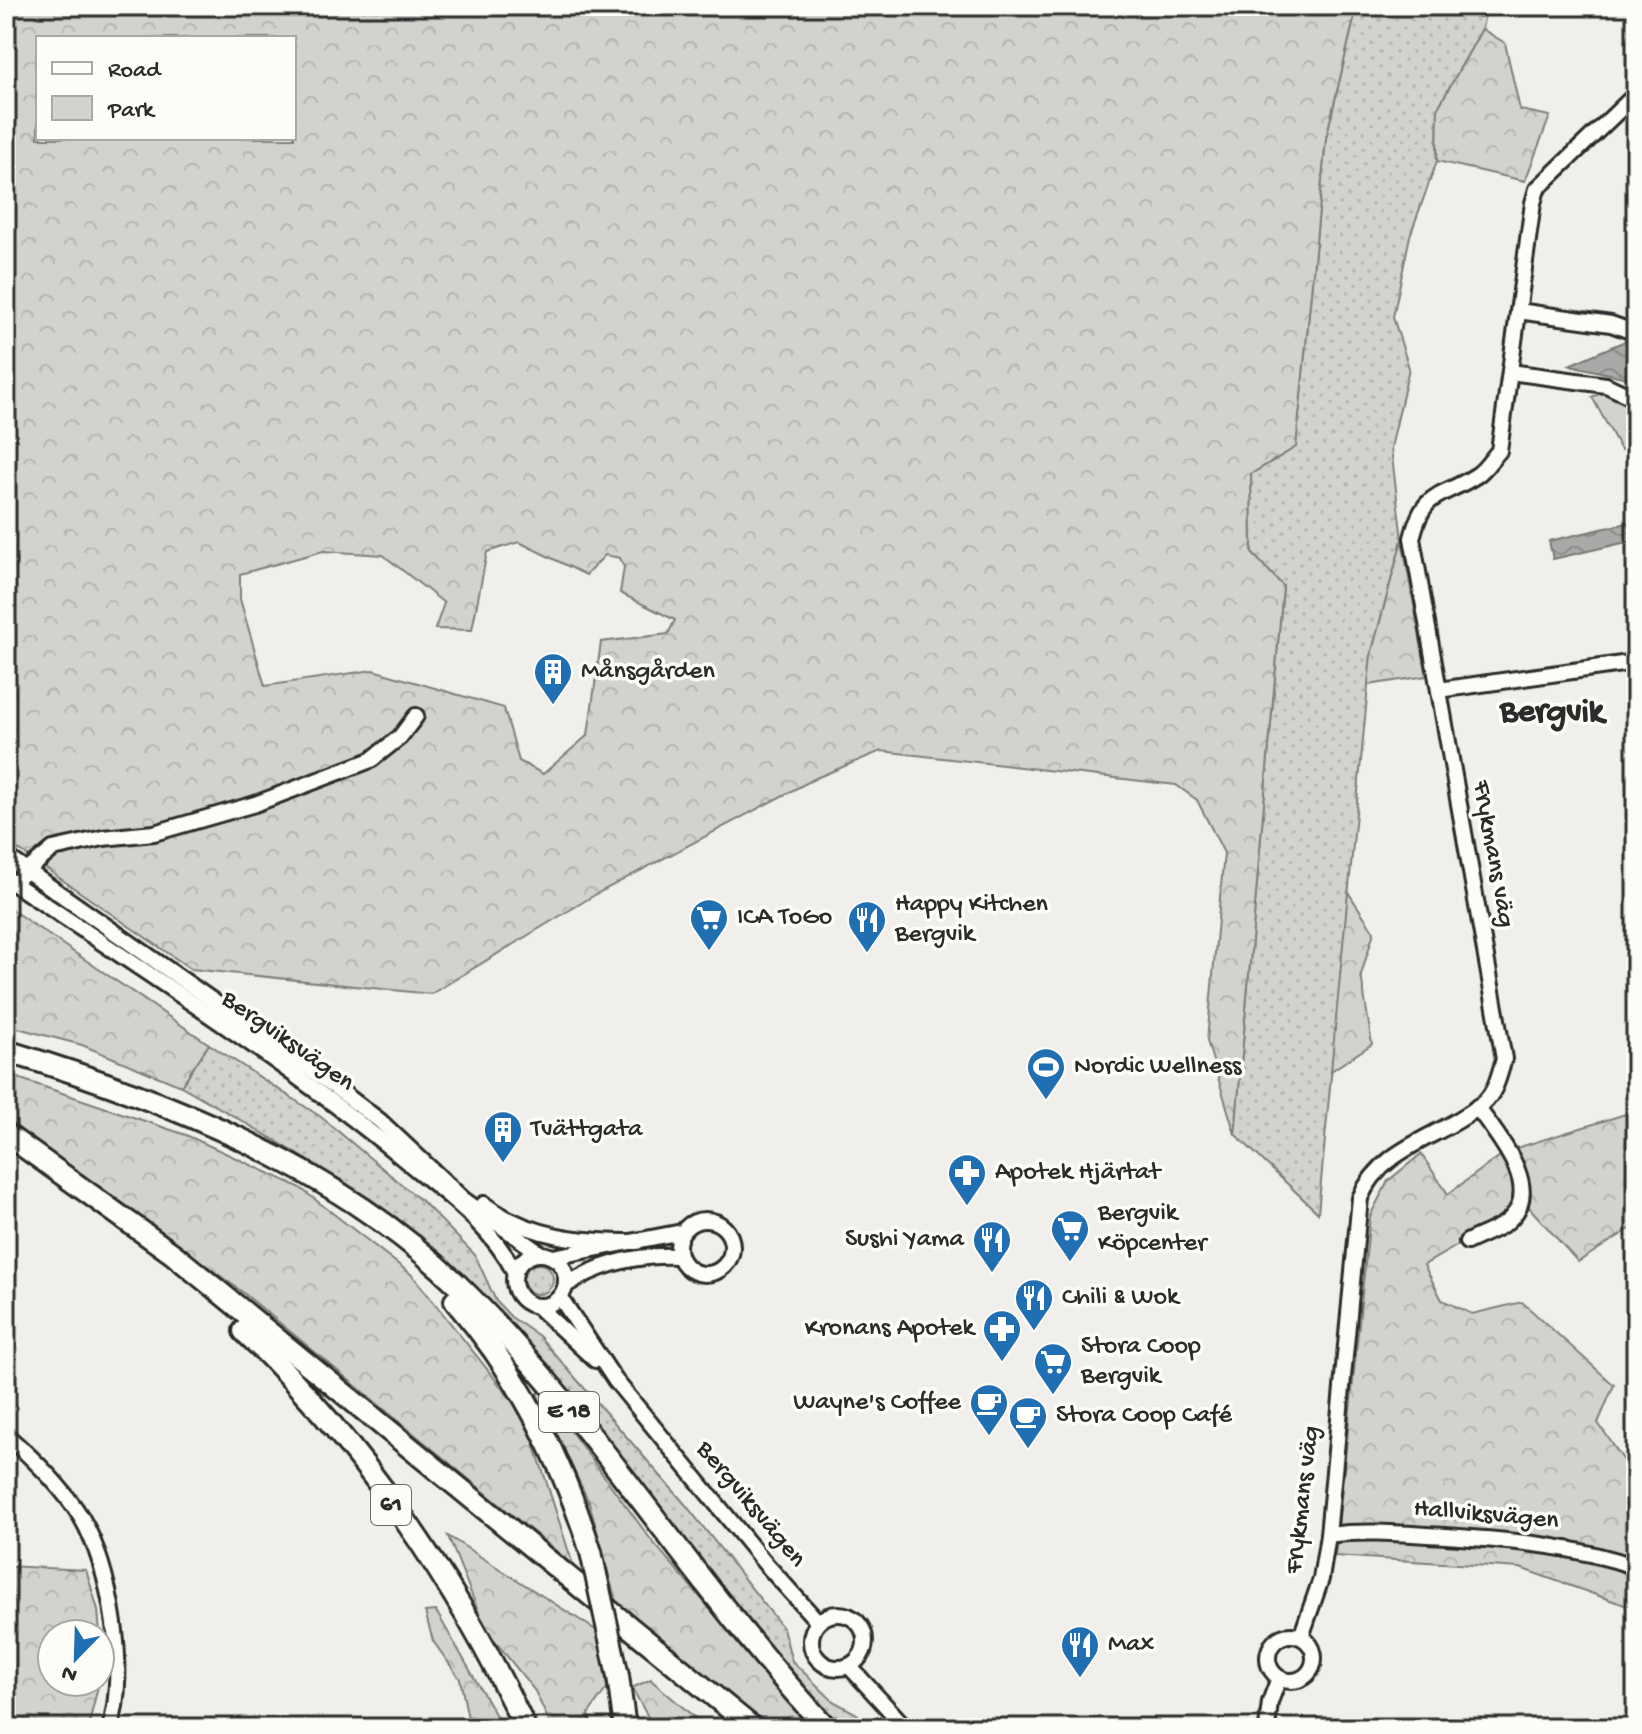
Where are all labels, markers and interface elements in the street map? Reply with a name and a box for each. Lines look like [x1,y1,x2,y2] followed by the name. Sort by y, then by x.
[36,36,296,140] legend
[108,57,162,86] text: Road
[107,97,156,126] text: Park
[532,651,574,706] building icon: Månsgården
[581,657,715,688] place label: Månsgården
[1499,694,1608,734] district label: Bergvik
[1464,777,1520,930] street label: Frykmans väg
[894,890,1049,951] place label: Happy Kitchen Bergvik
[688,897,730,952] supermarket icon: ICA ToGo
[846,899,888,954] restaurant icon: Happy Kitchen Bergvik
[737,903,832,934] place label: ICA ToGo
[214,984,360,1100] street label: Bergviksvägen
[1025,1046,1067,1101] sports icon: Nordic Wellness
[1074,1052,1243,1083] place label: Nordic Wellness
[482,1109,524,1164] building icon: Tvättgata
[529,1115,644,1146] place label: Tvättgata
[946,1152,988,1207] pharmacy icon: Apotek Hjärtat
[995,1158,1163,1189] place label: Apotek Hjärtat
[1097,1199,1209,1260] place label: Bergvik Köpcenter
[1049,1208,1091,1263] supermarket icon: Bergvik Köpcenter
[971,1219,1013,1274] restaurant icon: Sushi Yama
[845,1225,966,1256] place label: Sushi Yama
[1013,1277,1055,1332] restaurant icon: Chili & Wok
[1062,1283,1181,1314] place label: Chili & Wok
[981,1308,1023,1363] pharmacy icon: Kronans Apotek
[805,1314,976,1345] place label: Kronans Apotek
[1080,1332,1201,1393] place label: Stora Coop Bergvik
[1032,1341,1074,1396] supermarket icon: Stora Coop Bergvik
[968,1382,1010,1437] cafe icon: Wayne's Coffee
[793,1388,962,1419] place label: Wayne's Coffee
[539,1392,599,1432] road number: E 18
[1007,1395,1049,1450] cafe icon: Stora Coop Café
[1056,1401,1232,1432] place label: Stora Coop Café
[1279,1424,1328,1577] street label: Frykmans väg
[688,1435,812,1575] street label: Bergviksvägen
[371,1485,411,1525] road number: 61
[1412,1494,1560,1538] street label: Hallviksvägen
[36,1618,116,1698] north arrow
[1059,1624,1101,1679] restaurant icon: Max
[1108,1630,1154,1661] place label: Max
[58,1658,81,1688] text: N

